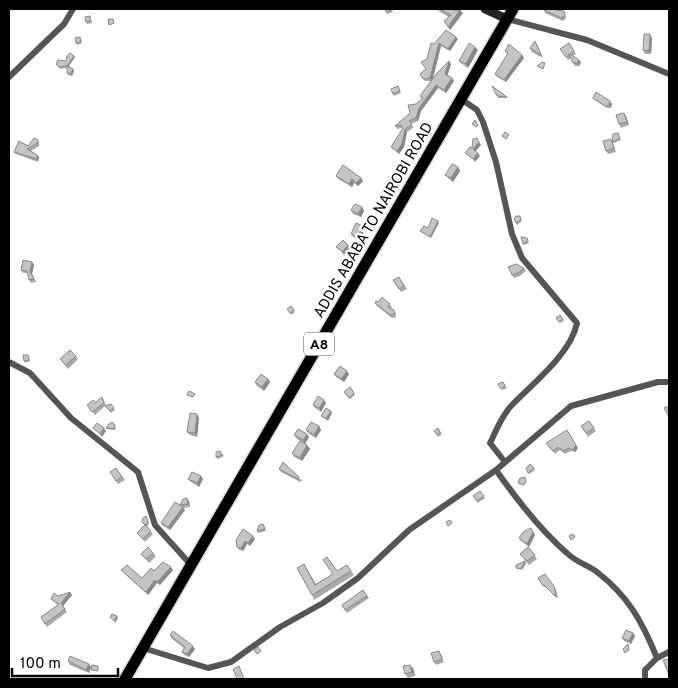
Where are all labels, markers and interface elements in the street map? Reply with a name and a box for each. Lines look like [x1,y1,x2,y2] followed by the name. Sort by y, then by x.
[310,119,438,322] street label: ADDIS ABABA TO NAIROBI ROAD
[304,332,334,356] road number: A8
[12,646,119,678] scale bar
[20,655,61,674] text: 100 m

